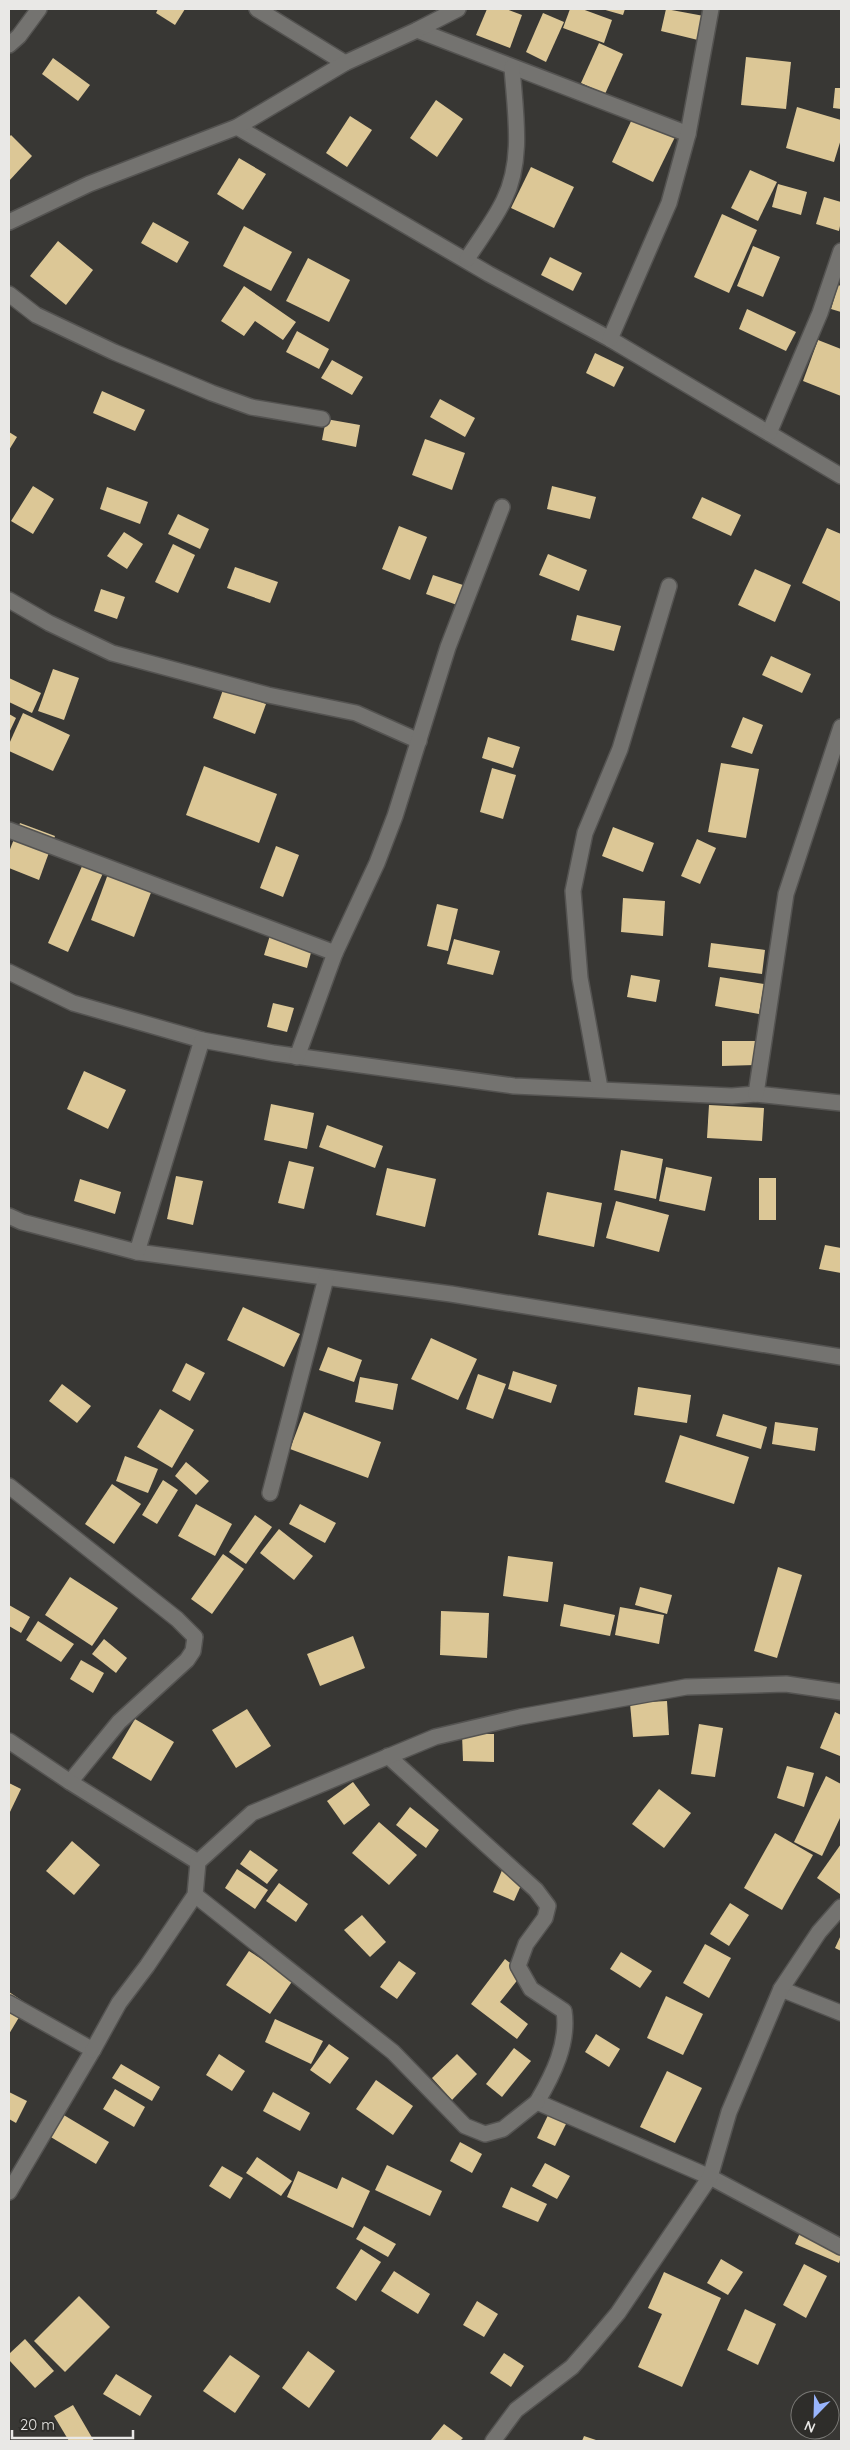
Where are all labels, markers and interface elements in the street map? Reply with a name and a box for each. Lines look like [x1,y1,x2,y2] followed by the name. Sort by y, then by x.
[790,2390,840,2440] north arrow
[12,2408,134,2440] scale bar
[20,2415,55,2434] text: 20 m
[802,2417,818,2437] text: N

